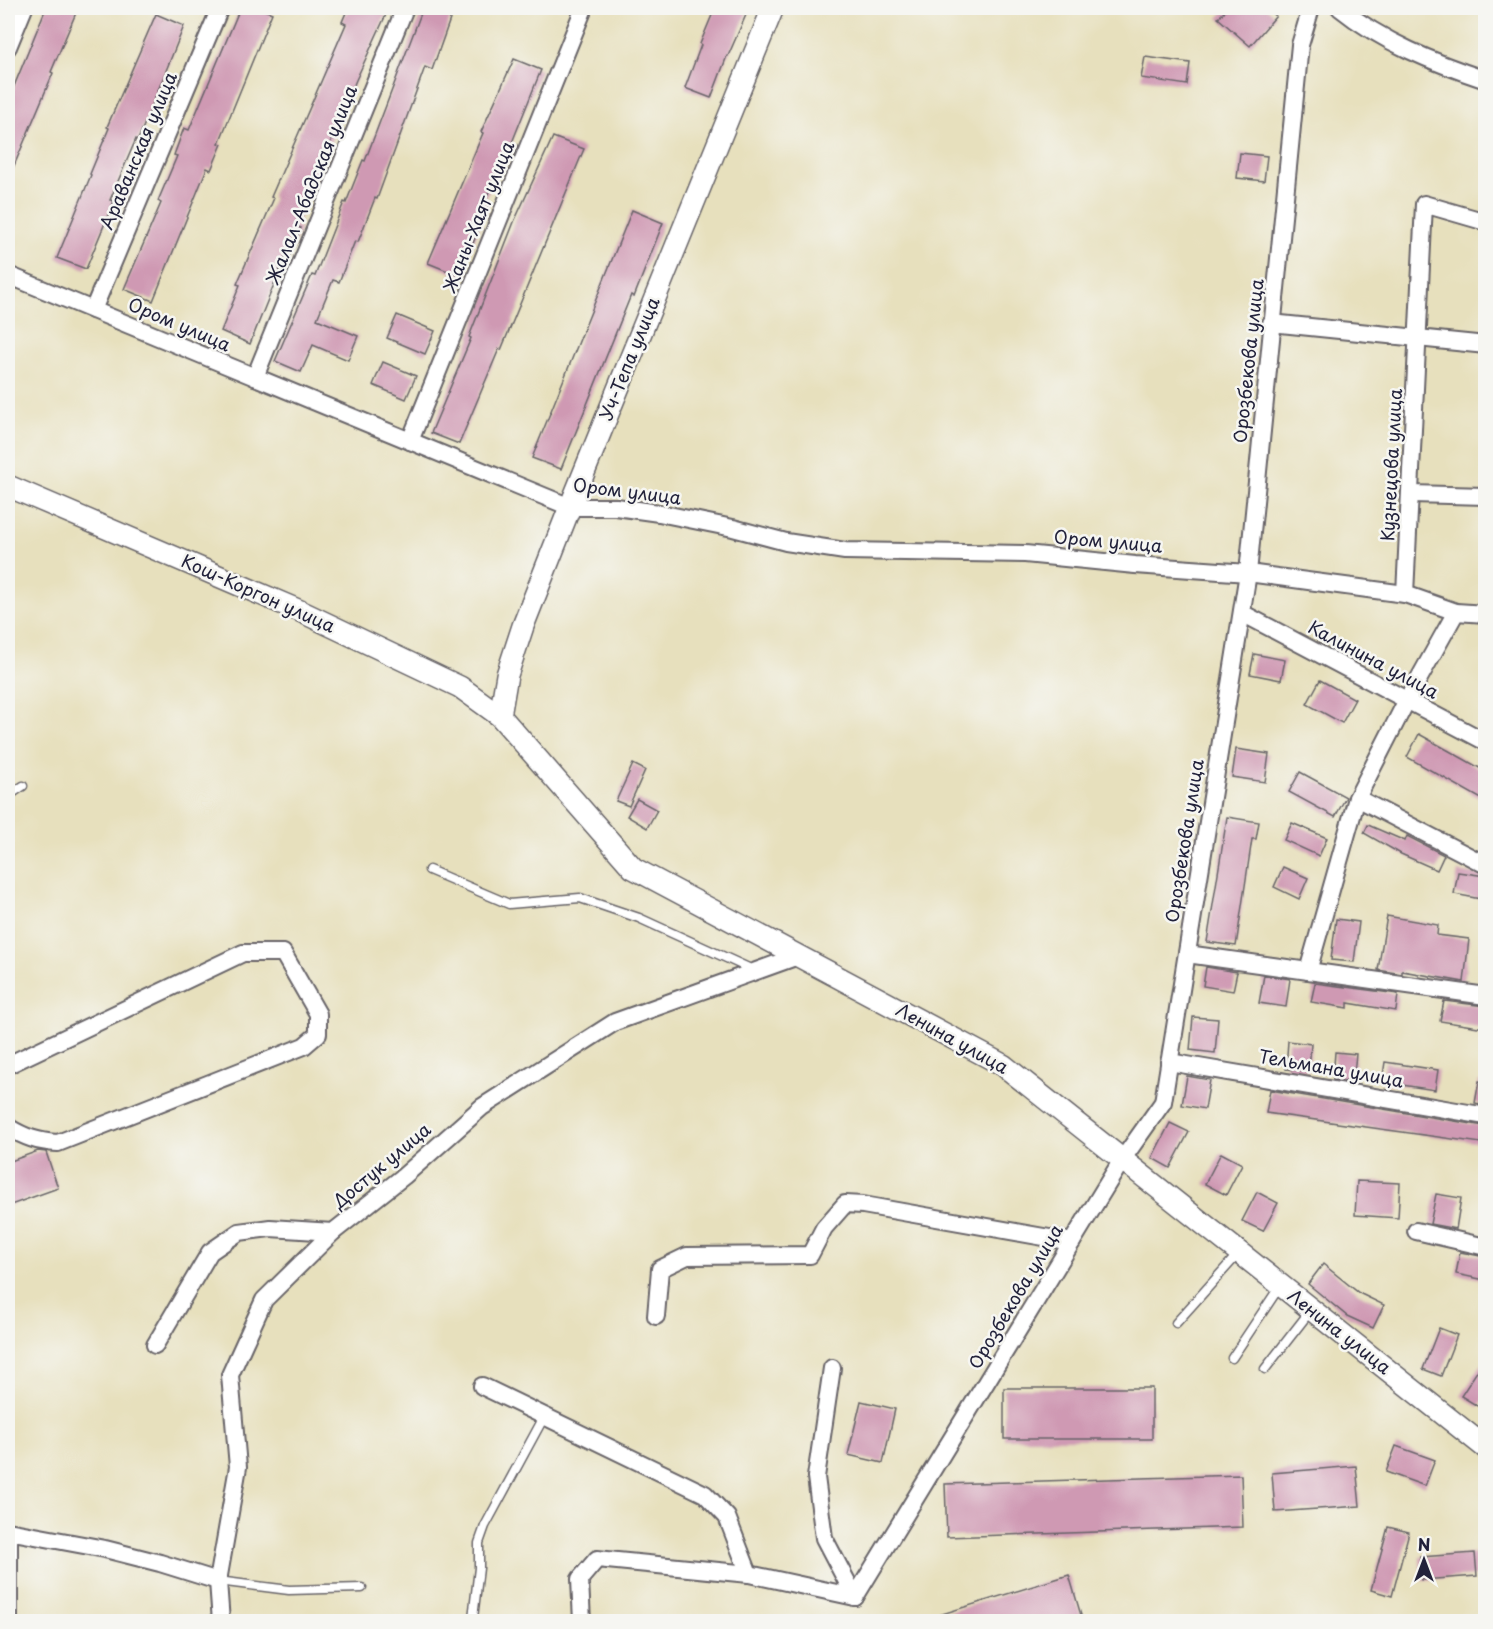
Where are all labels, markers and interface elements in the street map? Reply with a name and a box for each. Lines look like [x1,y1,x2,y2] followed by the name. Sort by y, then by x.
[92,67,183,233] street label: Араванская улица
[258,80,363,289] street label: Жалал-Абадская улица
[435,136,521,296] street label: Жаны-Хаят улица
[1225,277,1270,444] street label: Орозбекова улица
[124,290,236,358] street label: Ором улица
[592,292,666,424] street label: Уч-Тепа улица
[1373,387,1408,542] street label: Кузнецова улица
[571,470,684,511] street label: Ором улица
[1053,522,1164,559] street label: Ором улица
[177,547,340,639] street label: Кош-Коргон улица
[1304,613,1444,705] street label: Калинина улица
[1157,756,1210,924] street label: Орозбекова улица
[892,996,1014,1080] street label: Ленина улица
[1257,1041,1406,1094] street label: Тельмана улица
[325,1115,437,1215] street label: Достук улица
[961,1218,1069,1374] street label: Орозбекова улица
[1282,1282,1398,1380] street label: Ленина улица
[1394,1530,1454,1590] north arrow
[1418,1532,1430,1556] text: N

